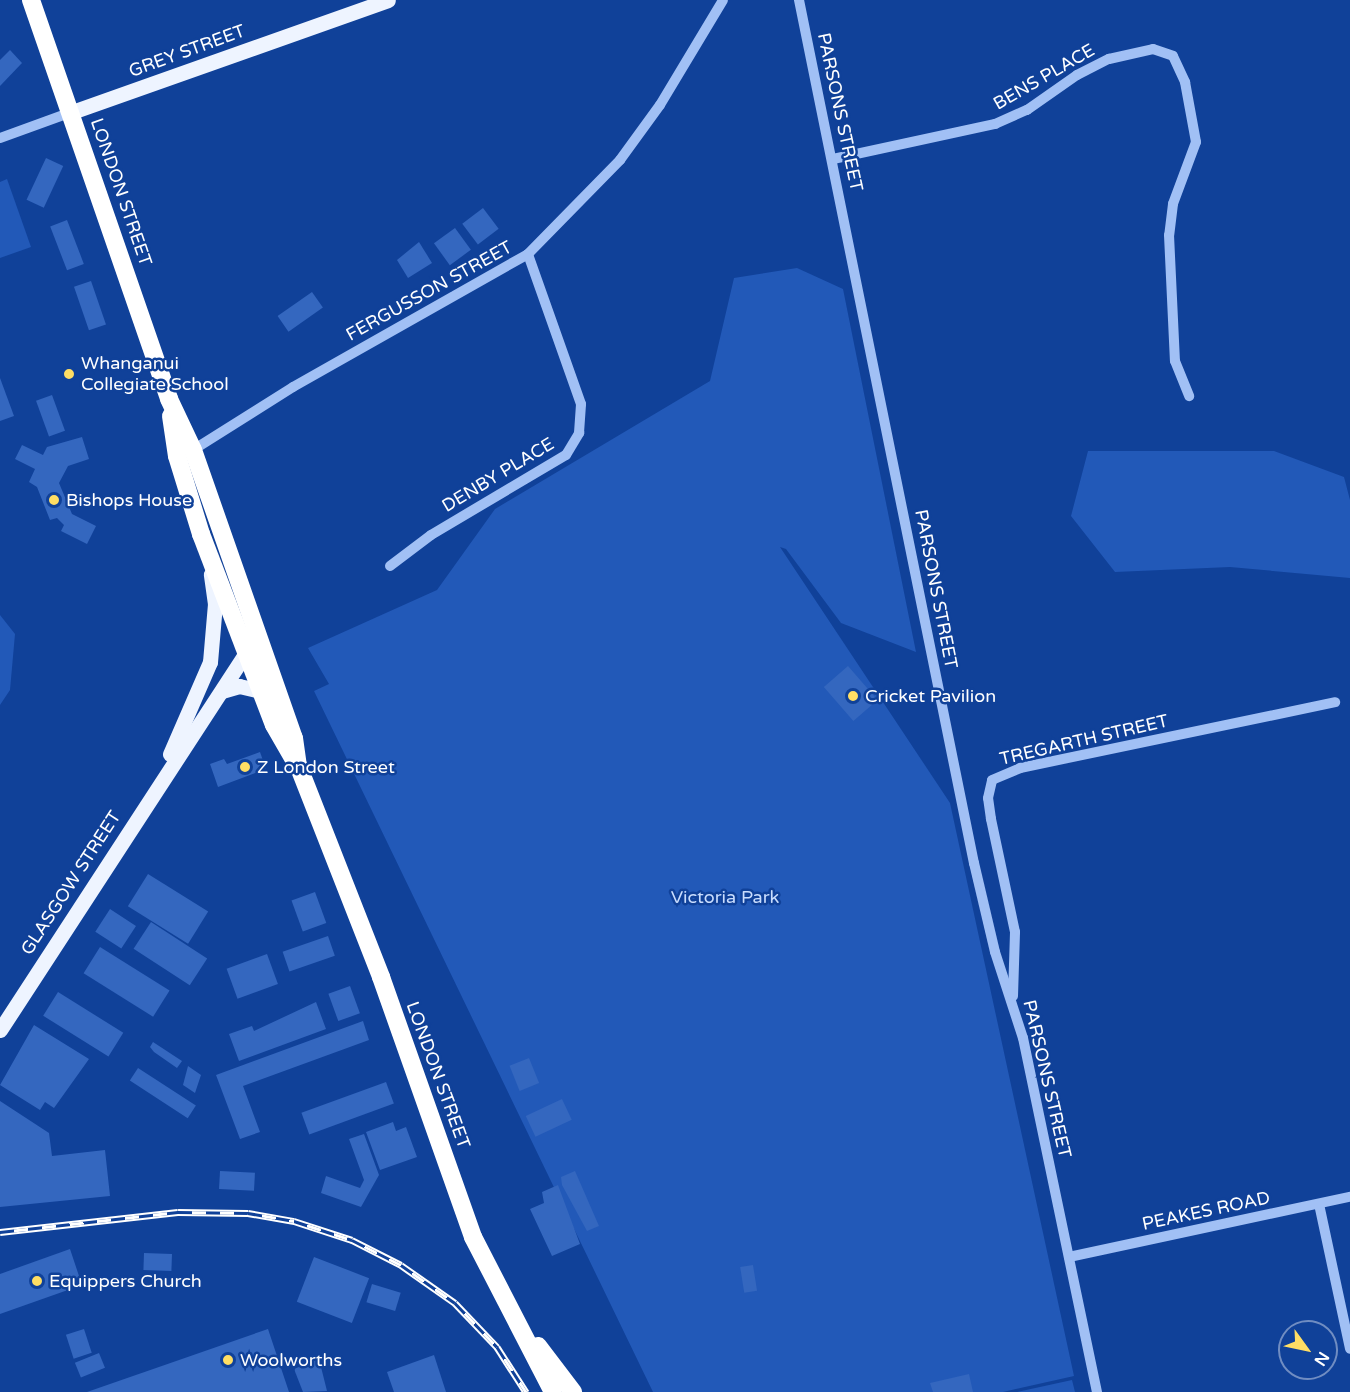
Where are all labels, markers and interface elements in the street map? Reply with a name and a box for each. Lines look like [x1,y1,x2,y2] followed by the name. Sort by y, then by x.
[126,20,248,82] street label: GREY STREET
[813,31,867,193] street label: PARSONS STREET
[989,39,1099,115] street label: BENS PLACE
[86,115,156,269] street label: LONDON STREET
[342,236,516,346] street label: FERGUSSON STREET
[81,353,229,395] place label: Whanganui Collegiate School
[62,367,76,381] marker: Whanganui Collegiate School
[438,433,558,517] street label: DENBY PLACE
[66,489,192,511] place label: Bishops House
[47,493,61,507] marker: Bishops House
[910,508,962,670] street label: PARSONS STREET
[865,685,996,707] place label: Cricket Pavilion
[846,689,860,703] marker: Cricket Pavilion
[998,710,1170,770] street label: TREGARTH STREET
[257,756,395,778] place label: Z London Street
[238,760,252,774] marker: Z London Street
[16,807,126,959] street label: GLASGOW STREET
[671,886,779,908] park label: Victoria Park
[1018,998,1076,1160] street label: PARSONS STREET
[401,999,475,1151] street label: LONDON STREET
[1140,1187,1272,1235] street label: PEAKES ROAD
[49,1270,202,1292] place label: Equippers Church
[30,1274,44,1288] marker: Equippers Church
[1278,1320,1338,1380] north arrow
[1310,1348,1333,1370] text: N
[240,1349,342,1371] place label: Woolworths
[221,1353,235,1367] marker: Woolworths

